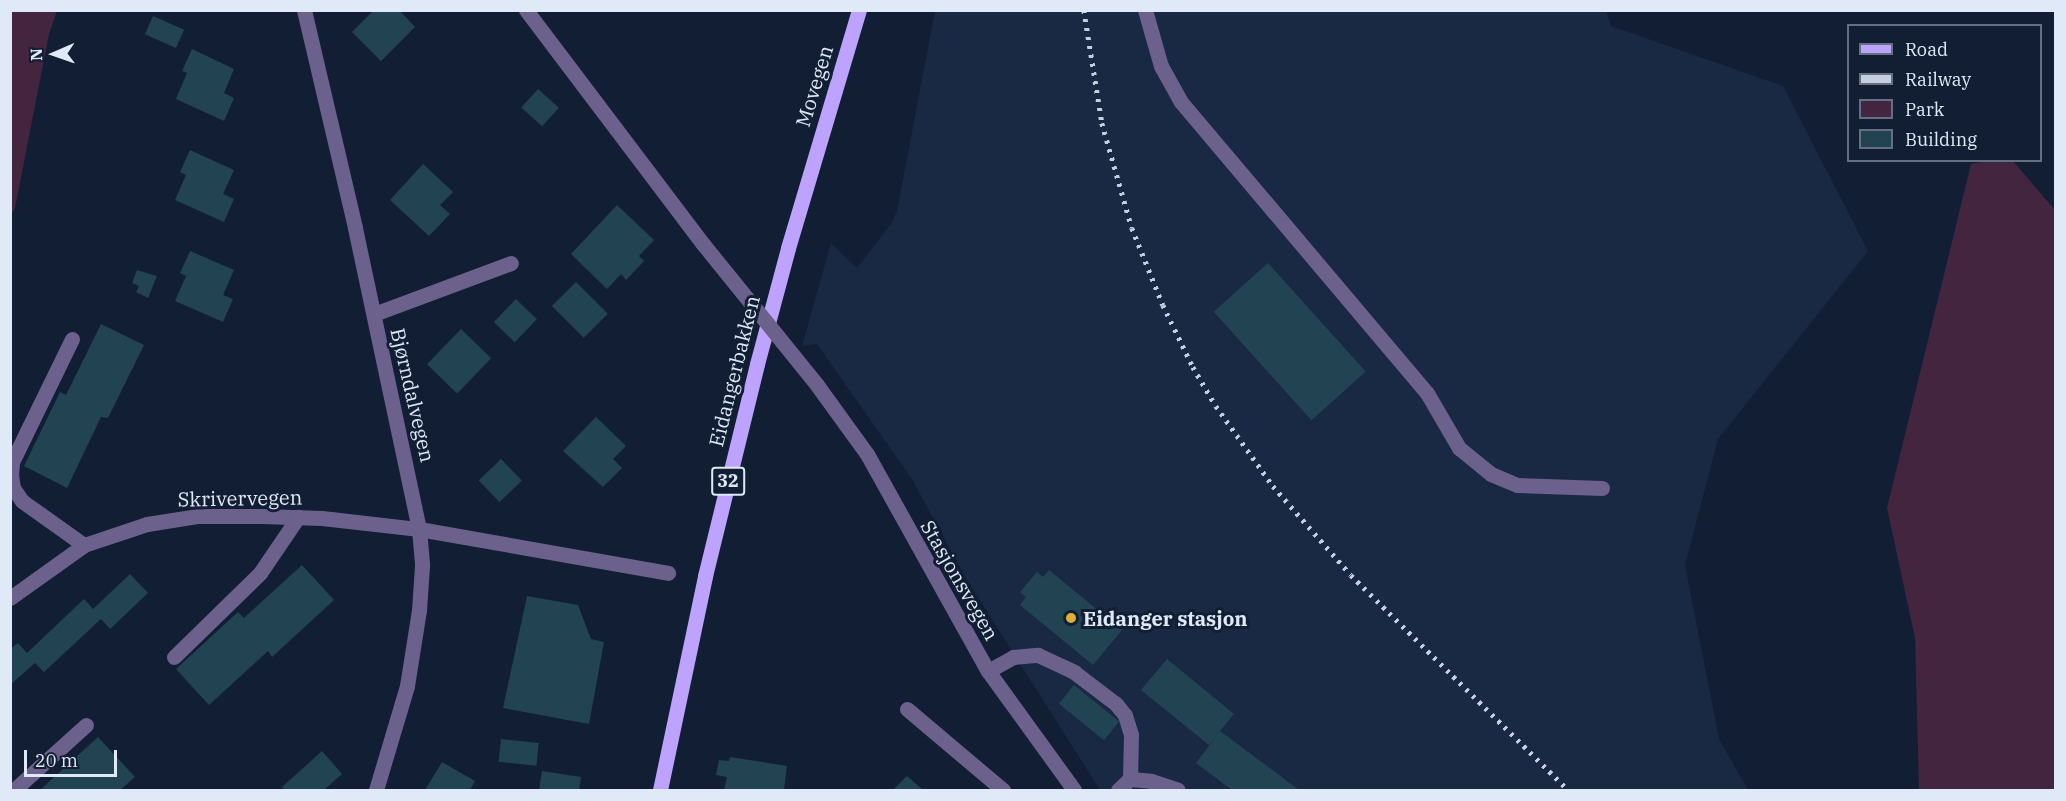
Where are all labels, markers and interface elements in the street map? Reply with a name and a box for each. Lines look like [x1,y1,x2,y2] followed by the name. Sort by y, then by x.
[24,24,84,84] north arrow
[1847,24,2042,162] legend
[1905,38,1948,61] text: Road
[790,42,838,130] street label: Movegen
[26,48,46,61] text: N
[1905,68,1971,91] text: Railway
[1905,98,1944,121] text: Park
[1905,128,1977,151] text: Building
[704,293,764,449] street label: Eidangerbakken
[386,326,440,464] street label: Bjørndalvegen
[710,466,746,496] road number: 32
[177,485,303,511] street label: Skrivervegen
[916,516,1004,644] street label: Stasjonsvegen
[1083,606,1248,630] place label: Eidanger stasjon
[1064,611,1078,625] marker: Eidanger stasjon
[27,738,120,776] scale bar
[35,749,78,772] text: 20 m

